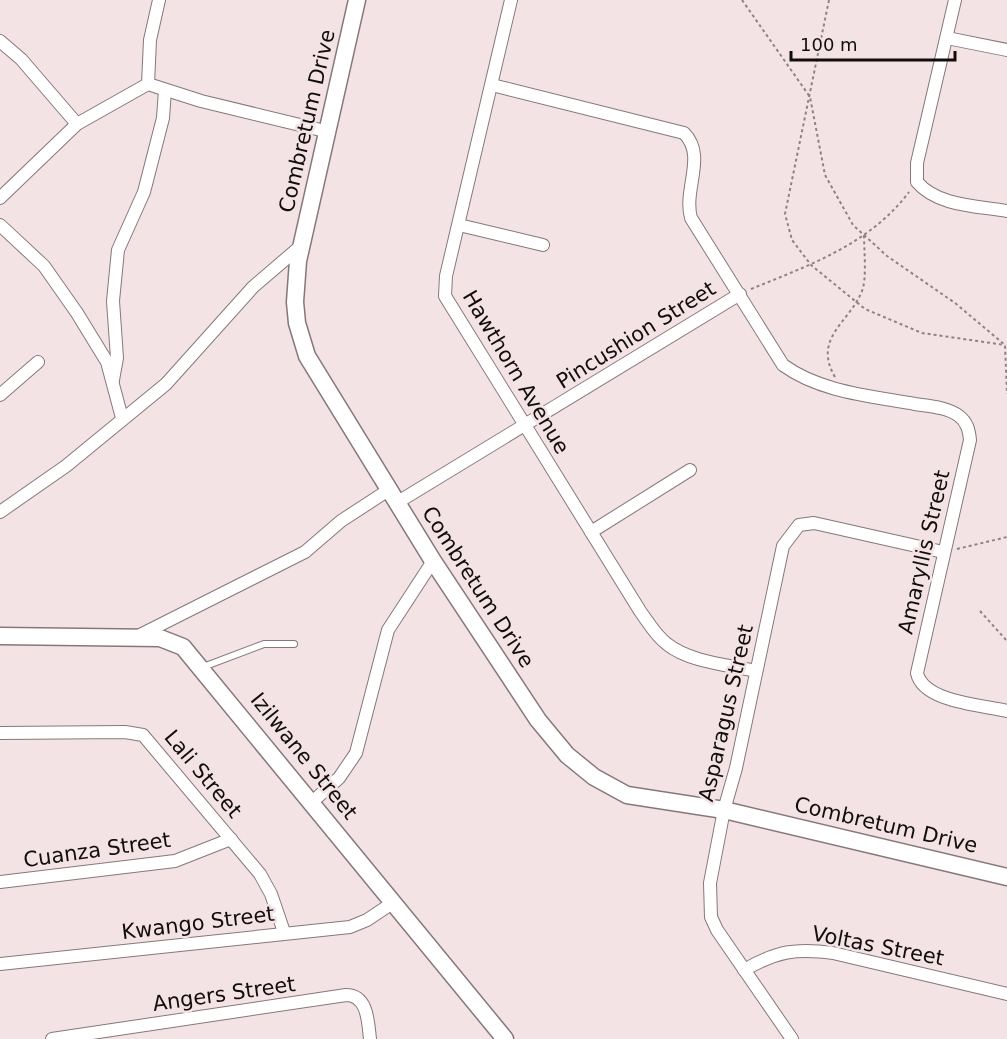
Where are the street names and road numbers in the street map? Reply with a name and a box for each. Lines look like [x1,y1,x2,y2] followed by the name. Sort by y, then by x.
[274,27,340,215] street label: Combretum Drive
[552,276,720,394] street label: Pincushion Street
[458,286,574,458] street label: Hawthorn Avenue
[893,468,955,636] street label: Amaryllis Street
[417,502,539,672] street label: Combretum Drive
[694,622,758,804] street label: Asparagus Street
[246,688,362,824] street label: Izilwane Street
[160,725,246,823] street label: Lali Street
[792,792,980,858] street label: Combretum Drive
[22,828,172,872] street label: Cuanza Street
[120,902,276,944] street label: Kwango Street
[810,921,946,971] street label: Voltas Street
[151,972,297,1016] street label: Angers Street

